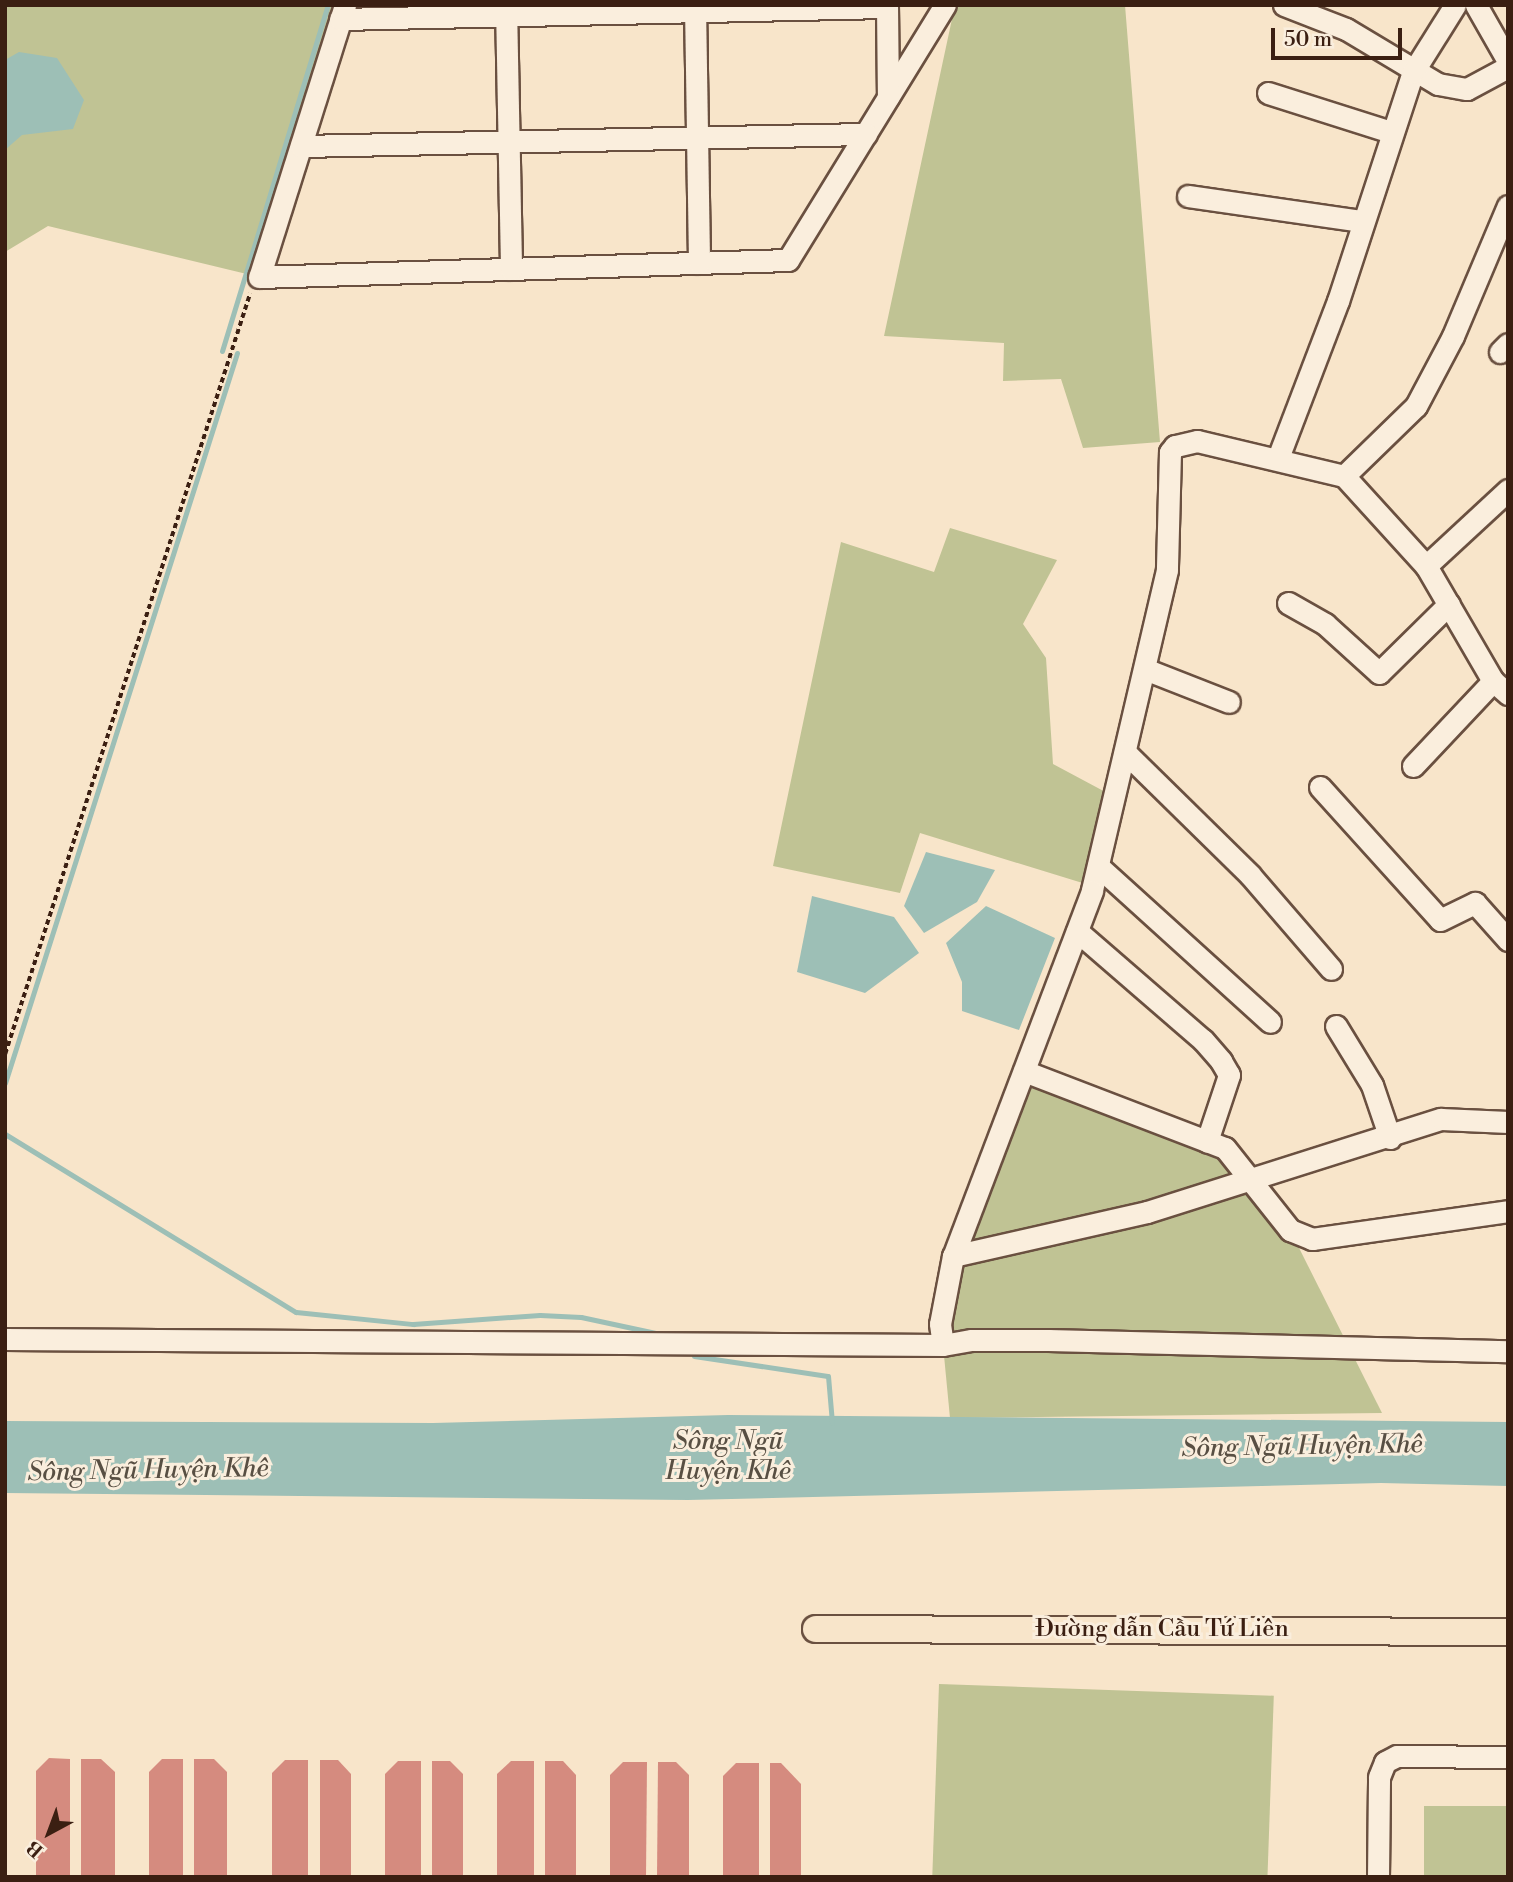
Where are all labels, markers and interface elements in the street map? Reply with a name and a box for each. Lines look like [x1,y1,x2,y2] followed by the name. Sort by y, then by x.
[1275,14,1406,58] scale bar
[1284,27,1332,53] text: 50 m
[665,1426,791,1488] water label: Sông Ngũ Huyện Khê
[1181,1429,1423,1465] water label: Sông Ngũ Huyện Khê
[27,1453,269,1489] water label: Sông Ngũ Huyện Khê
[1035,1616,1289,1644] street label: Đường dẫn Cầu Tứ Liên
[14,1798,84,1868] north arrow
[22,1835,48,1863] text: B

